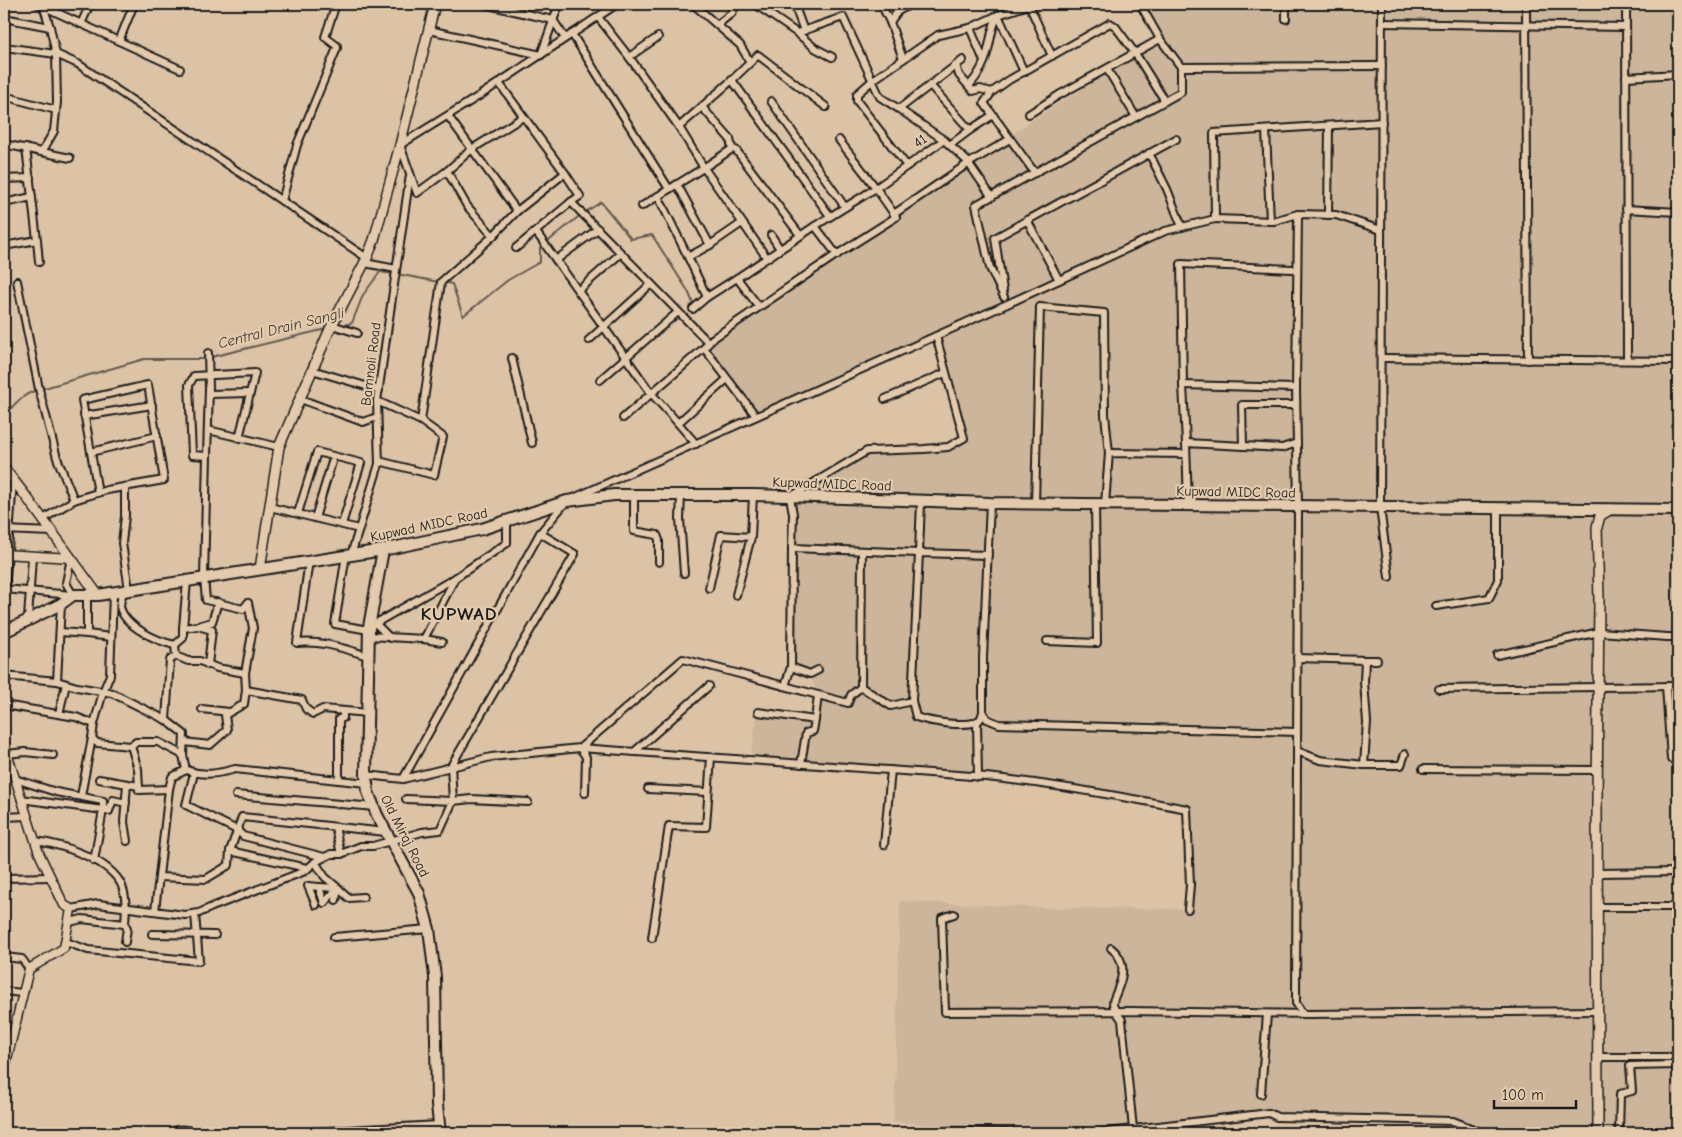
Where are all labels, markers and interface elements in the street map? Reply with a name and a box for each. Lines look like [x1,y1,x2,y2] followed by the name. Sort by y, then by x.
[910,131,930,151] street label: 41
[216,303,347,352] water label: Central Drain Sangli
[357,321,385,407] street label: Bamnoli Road
[772,473,892,495] street label: Kupwad MIDC Road
[1176,482,1296,502] street label: Kupwad MIDC Road
[369,504,489,546] street label: Kupwad MIDC Road
[420,603,498,625] district label: KUPWAD
[377,792,433,880] street label: Old Miraj Road
[1494,1077,1577,1109] scale bar
[1502,1086,1544,1104] text: 100 m

